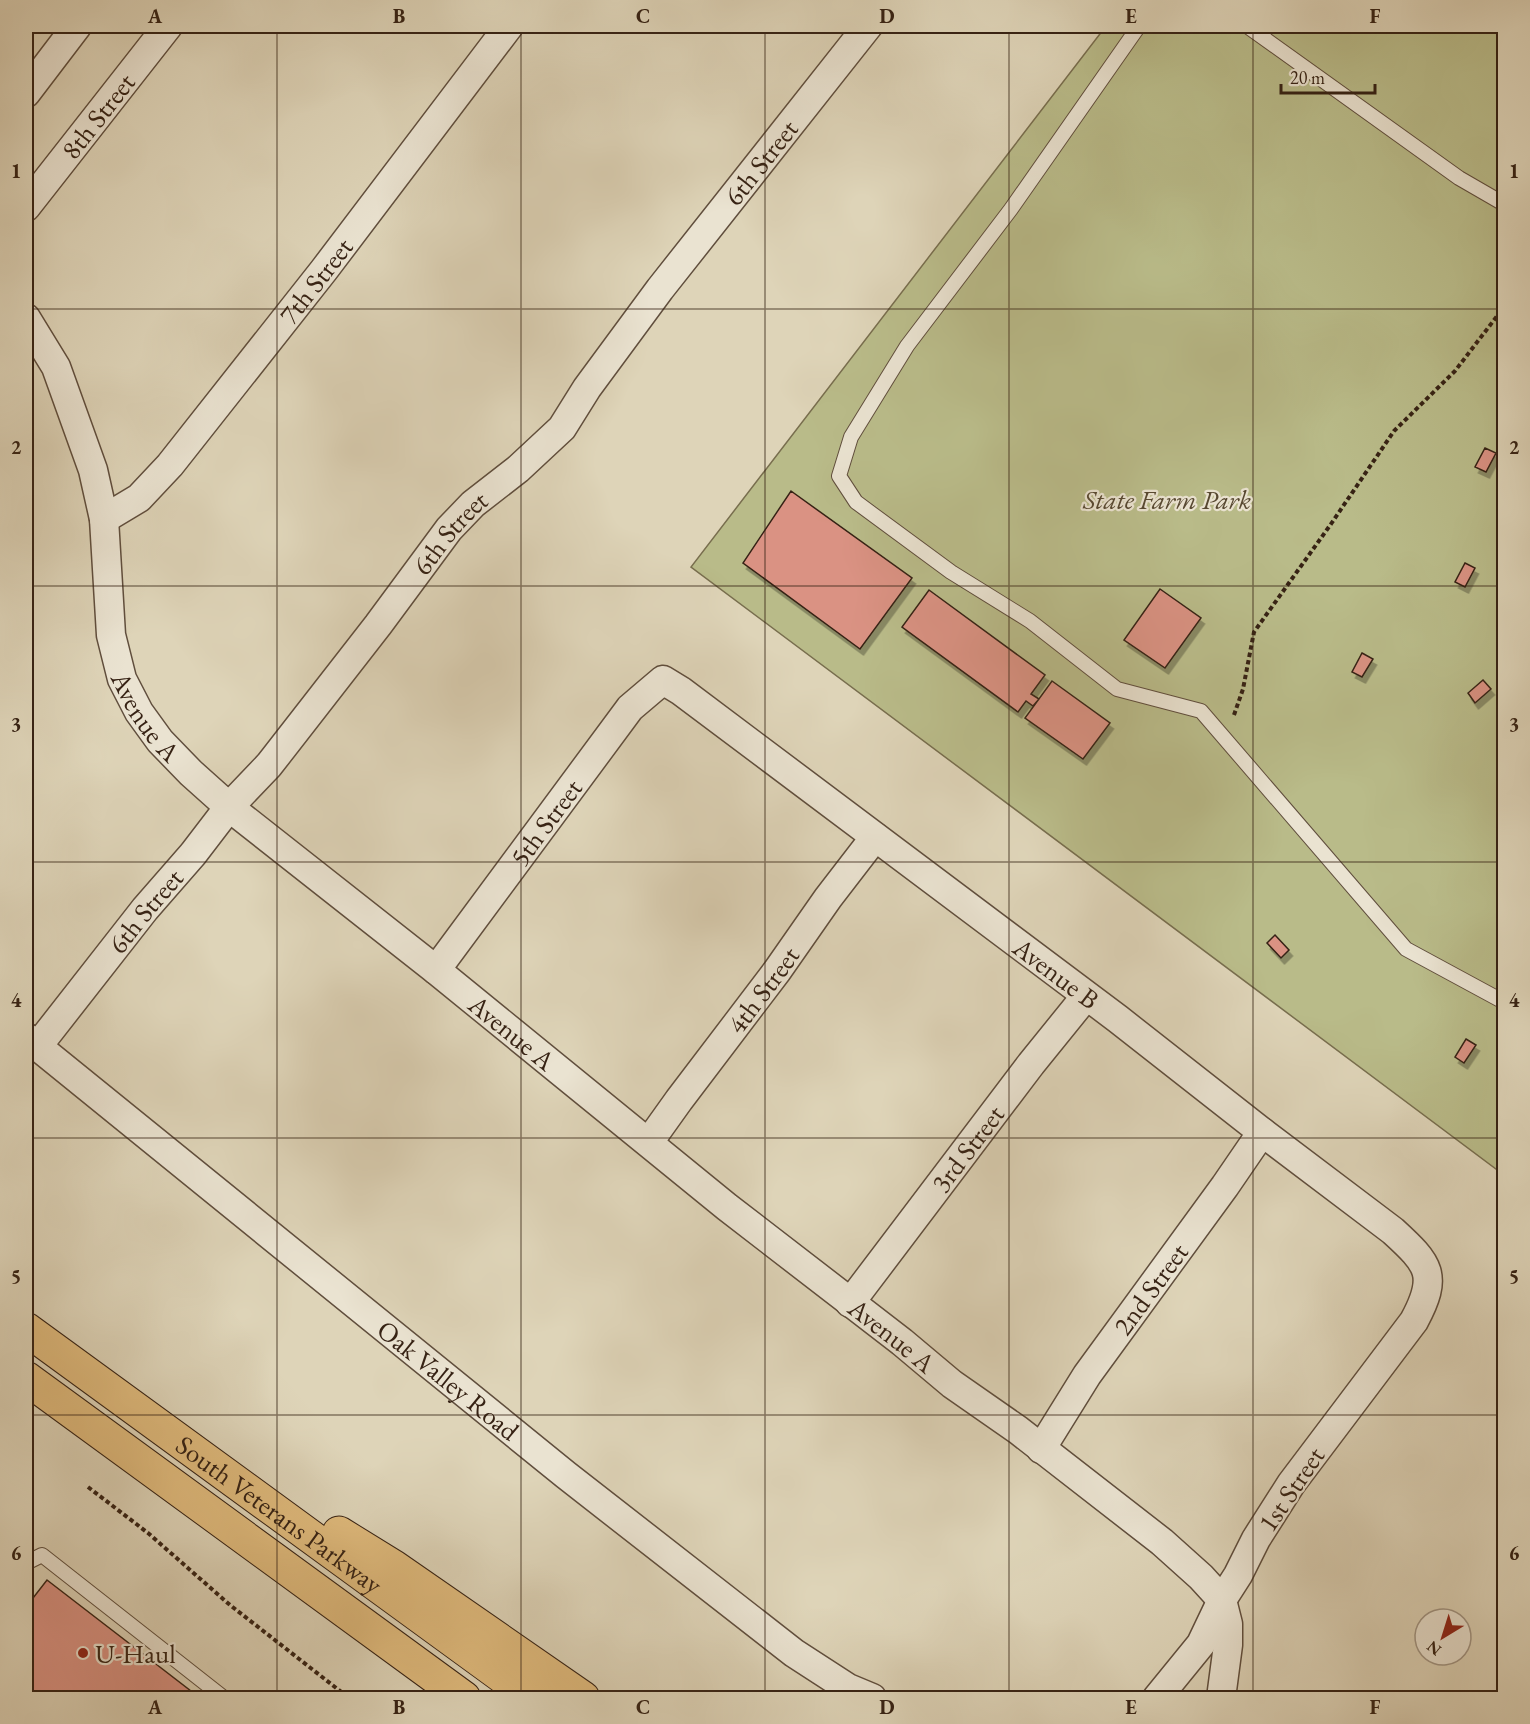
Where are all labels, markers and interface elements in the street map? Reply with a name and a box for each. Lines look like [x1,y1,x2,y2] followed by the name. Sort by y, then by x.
[147,3,163,29] text: A
[393,3,405,29] text: B
[636,3,650,29] text: C
[879,3,895,29] text: D
[1125,3,1137,29] text: E
[1370,3,1381,29] text: F
[1281,57,1376,95] scale bar
[53,65,143,166] street label: 8th Street
[1290,66,1325,89] text: 20 m
[716,112,805,212] street label: 6th Street
[11,158,21,184] text: 1
[1509,158,1519,184] text: 1
[271,230,360,331] street label: 7th Street
[11,434,22,460] text: 2
[1509,434,1520,460] text: 2
[404,482,495,581] street label: 6th Street
[1082,482,1251,517] park label: State Farm Park
[103,664,188,769] street label: Avenue A
[11,711,21,737] text: 3
[1509,711,1519,737] text: 3
[502,771,590,873] street label: 5th Street
[100,860,191,960] street label: 6th Street
[1006,929,1107,1017] street label: Avenue B
[718,939,807,1040] street label: 4th Street
[461,986,563,1078] street label: Avenue A
[11,987,22,1013] text: 4
[1509,987,1520,1013] text: 4
[923,1097,1012,1199] street label: 3rd Street
[1105,1235,1196,1342] street label: 2nd Street
[11,1263,21,1289] text: 5
[1509,1263,1519,1289] text: 5
[841,1289,943,1381] street label: Avenue A
[370,1312,527,1448] street label: Oak Valley Road
[169,1427,390,1601] street label: South Veterans Parkway
[1250,1439,1332,1538] street label: 1st Street
[11,1540,22,1566] text: 6
[1509,1540,1520,1566] text: 6
[1413,1607,1473,1667] north arrow
[95,1636,176,1671] place label: U-Haul
[1422,1636,1446,1661] text: N
[76,1646,90,1660] marker: U-Haul
[147,1694,163,1720] text: A
[393,1694,405,1720] text: B
[636,1694,650,1720] text: C
[879,1694,895,1720] text: D
[1125,1694,1137,1720] text: E
[1370,1694,1381,1720] text: F

